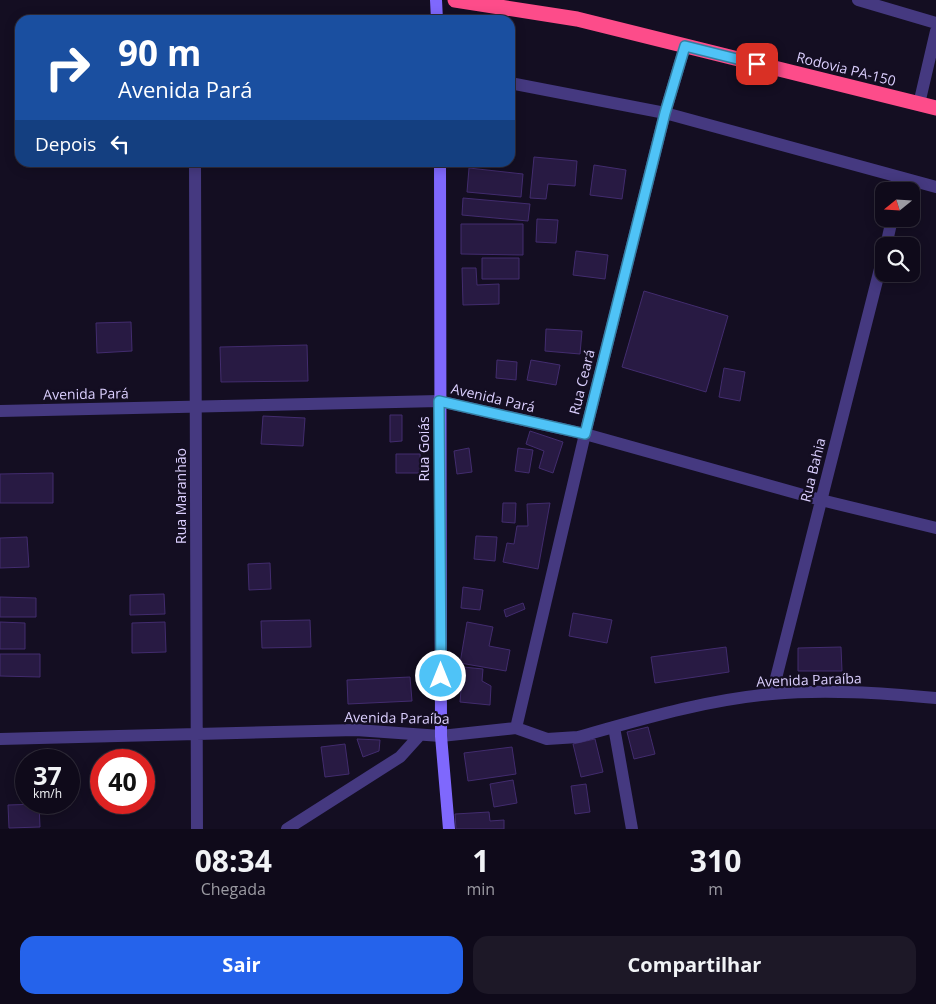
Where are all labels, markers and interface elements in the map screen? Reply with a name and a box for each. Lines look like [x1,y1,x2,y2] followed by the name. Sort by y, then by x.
[118,29,201,76] text: 90 m
[35,35,100,100] icon: right
[736,43,778,85] pin
[794,47,898,90] street label: Rodovia PA-150
[743,50,771,78] icon: arrive
[118,74,252,104] text: Avenida Pará
[106,130,134,158] icon: left
[35,131,96,157] text: Depois
[875,182,920,228] north arrow
[875,182,920,282] map controls
[875,237,920,282] button: search
[564,347,599,416] street label: Rua Ceará
[449,379,537,416] street label: Avenida Pará
[43,383,129,404] street label: Avenida Pará
[414,416,433,482] street label: Rua Goiás
[795,436,830,504] street label: Rua Bahia
[171,448,190,544] street label: Rua Maranhão
[414,649,466,701] position arrow
[756,668,862,691] street label: Avenida Paraíba
[344,707,450,728] street label: Avenida Paraíba
[90,749,155,814] speed limit sign: 40
[33,758,62,792] text: 37
[33,785,62,802] text: km/h
[195,840,272,881] text: 08:34
[472,840,489,881] text: 1
[690,840,741,881] text: 310
[201,878,266,900] text: Chegada
[467,878,495,900] text: min
[708,878,723,900] text: m
[20,936,463,994] button: Sair
[473,936,916,994] button: Compartilhar

